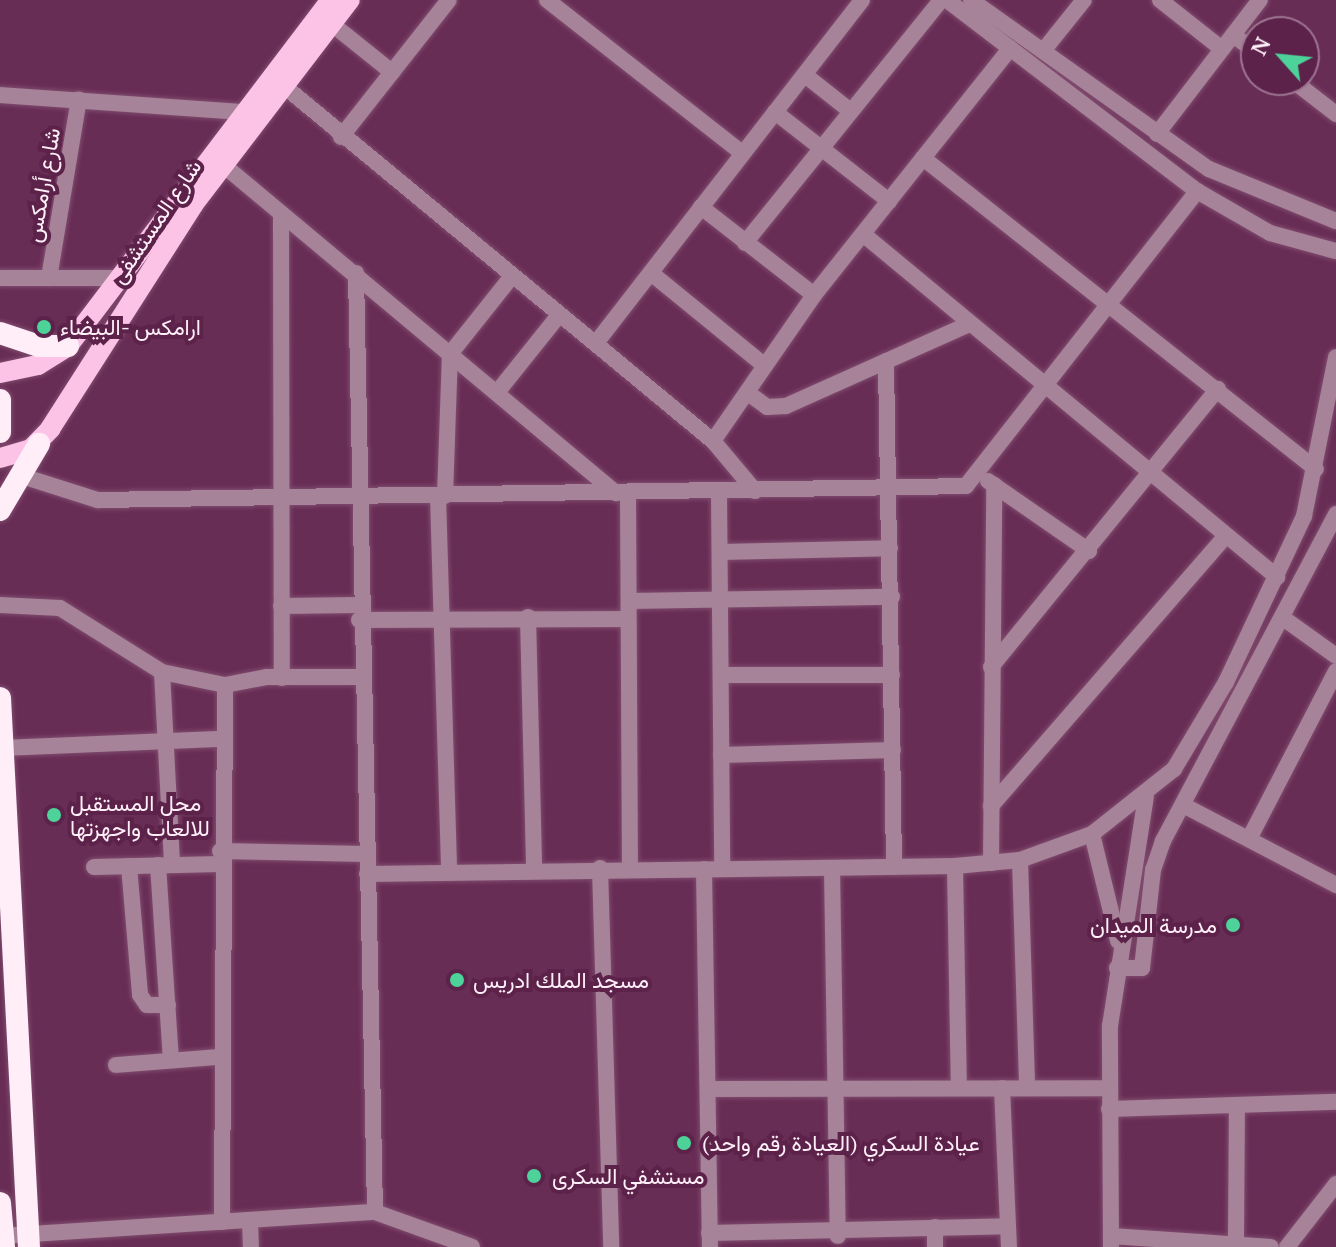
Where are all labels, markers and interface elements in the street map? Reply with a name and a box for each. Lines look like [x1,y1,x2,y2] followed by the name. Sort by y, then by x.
[1240,16,1320,96] north arrow
[1243,32,1277,60] text: N
[19,126,65,244] street label: شارع أرامكس
[104,154,206,288] street label: شارع المستشفى
[60,314,202,340] place label: ارامكس -البيضاء
[35,318,53,336] marker: ارامكس -البيضاء
[70,789,210,840] place label: محل المستقبل للالعاب واجهزتها
[45,806,63,824] marker: محل المستقبل للالعاب واجهزتها
[1090,912,1217,938] place label: مدرسة الميدان
[1224,916,1242,934] marker: مدرسة الميدان
[473,967,649,993] place label: مسجد الملك ادريس
[448,971,466,989] marker: مسجد الملك ادريس
[702,1130,980,1156] place label: عيادة السكري (العيادة رقم واحد)
[673,1132,695,1154] marker: عيادة السكري (العيادة رقم واحد)
[552,1163,705,1189] place label: مستشفي السكرى
[523,1165,545,1187] marker: مستشفي السكرى

